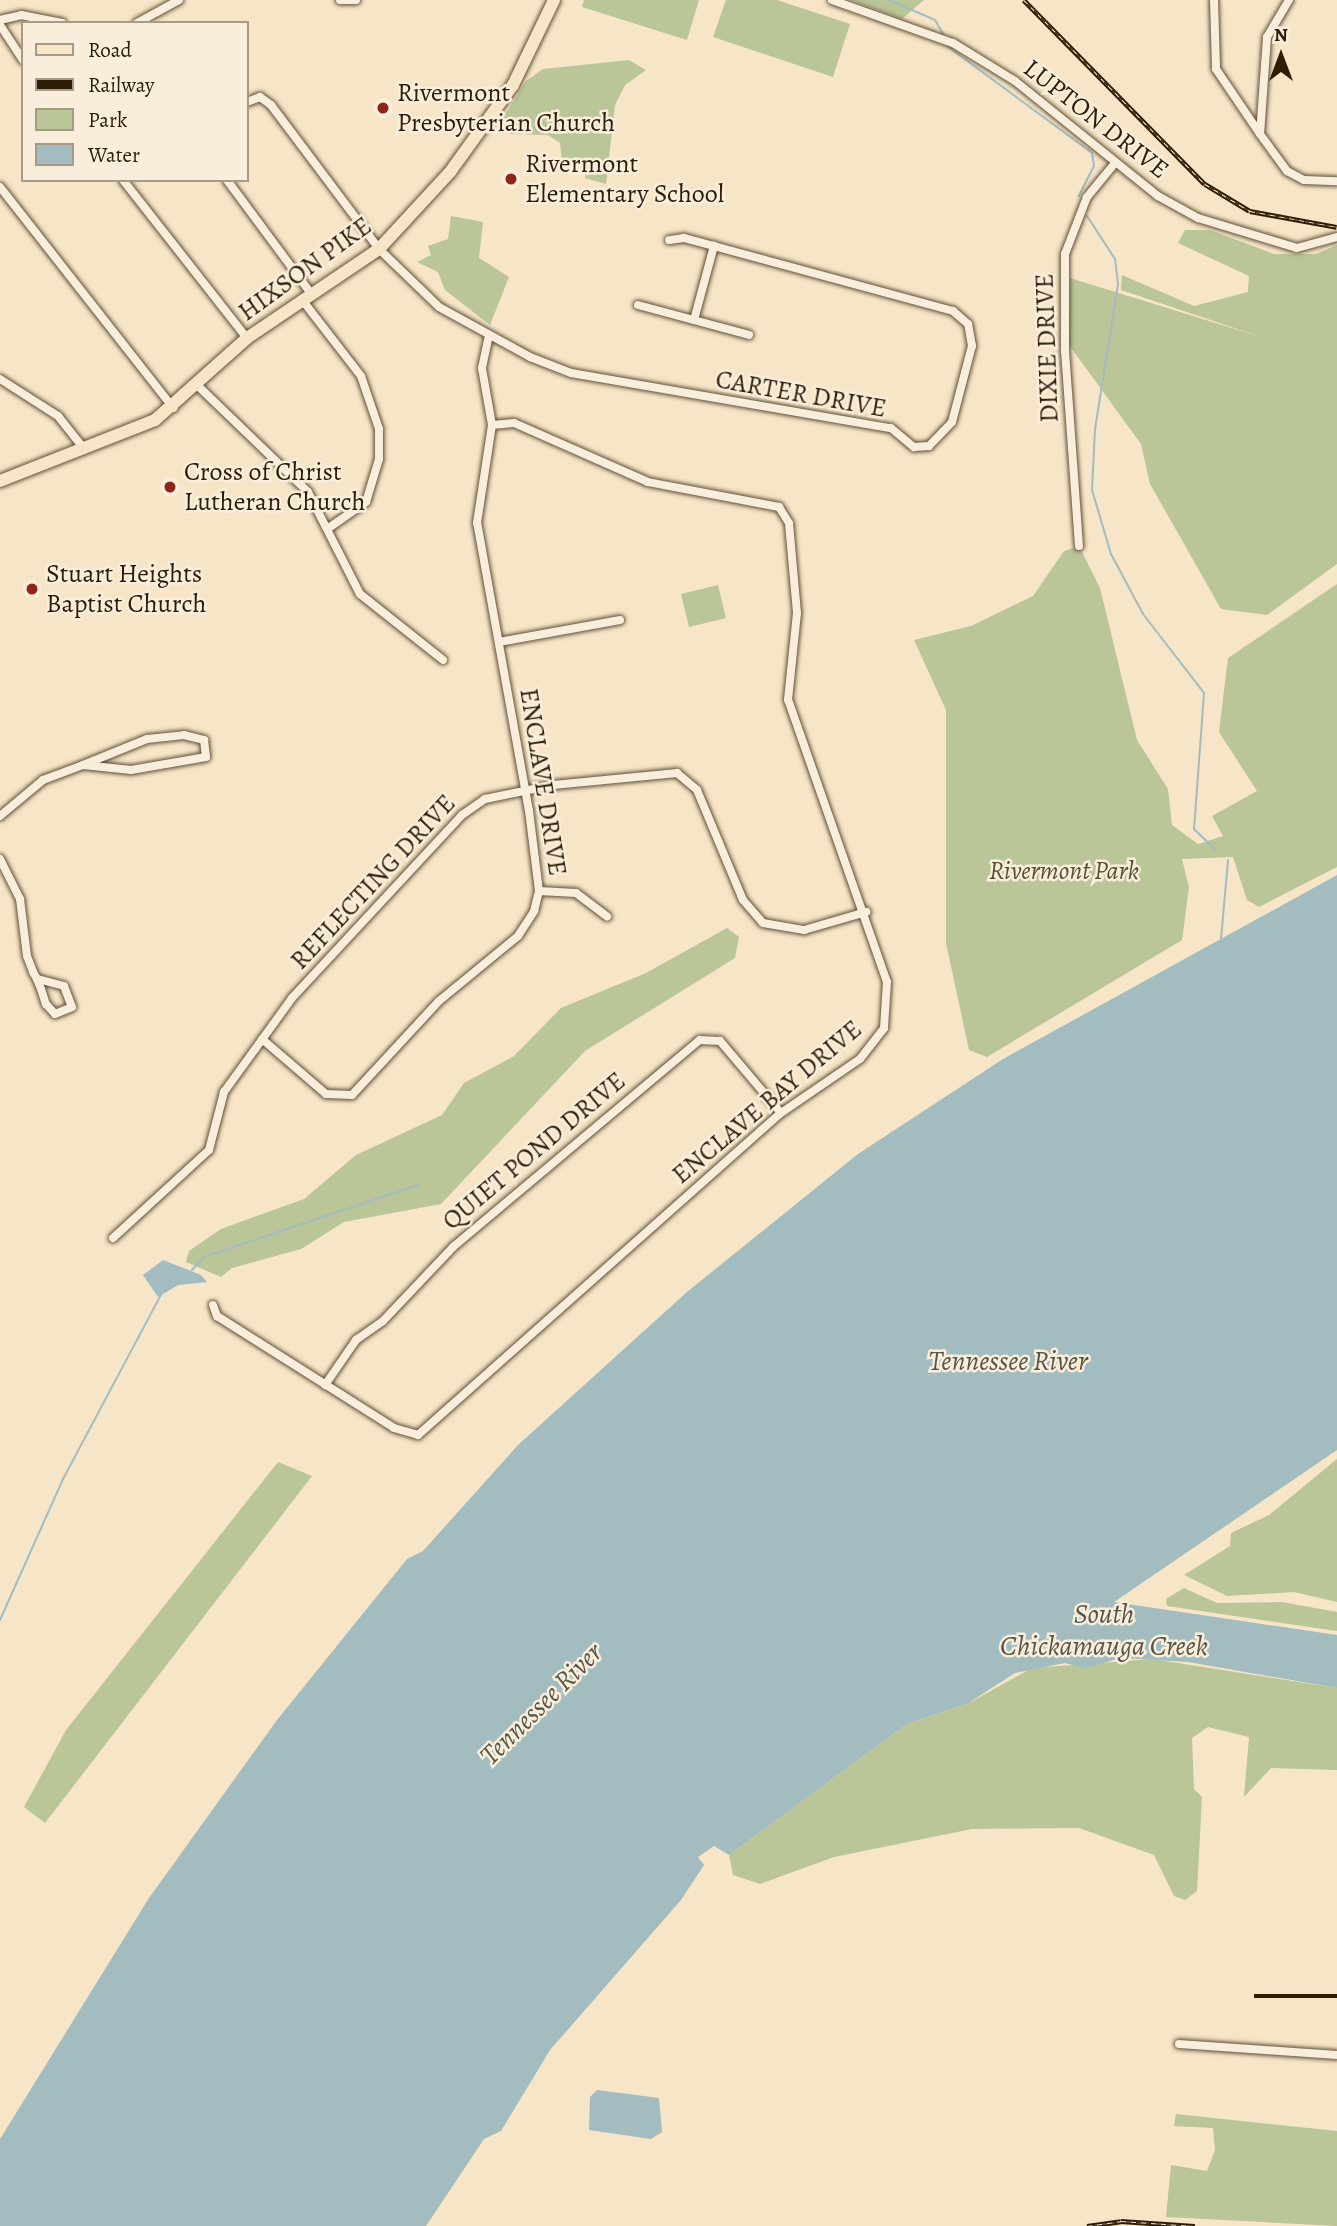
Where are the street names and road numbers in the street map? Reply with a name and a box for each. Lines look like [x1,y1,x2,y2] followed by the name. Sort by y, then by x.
[1017,53,1175,185] street label: LUPTON DRIVE
[232,210,378,328] street label: HIXSON PIKE
[1029,273,1065,423] street label: DIXIE DRIVE
[713,364,889,424] street label: CARTER DRIVE
[513,686,573,878] street label: ENCLAVE DRIVE
[284,788,462,976] street label: REFLECTING DRIVE
[666,1013,868,1191] street label: ENCLAVE BAY DRIVE
[436,1065,632,1237] street label: QUIET POND DRIVE

